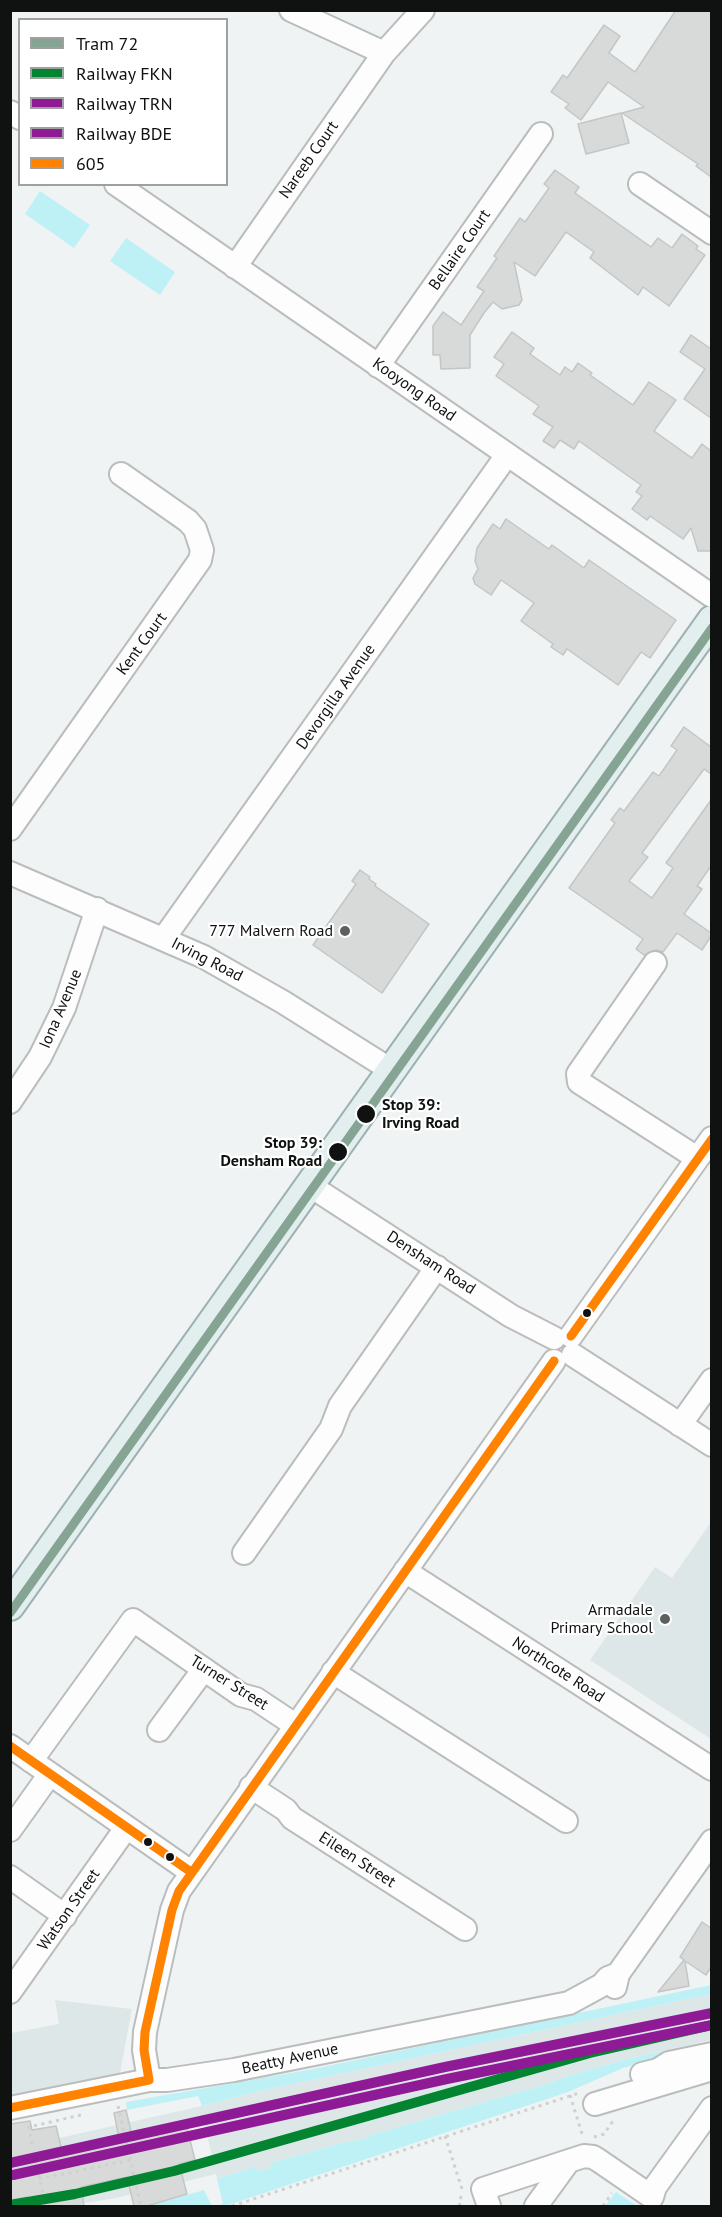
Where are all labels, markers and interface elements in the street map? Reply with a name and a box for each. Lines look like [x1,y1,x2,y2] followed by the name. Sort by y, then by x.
[18,18,228,186] legend
[76,32,138,55] text: Tram 72
[76,62,173,85] text: Railway FKN
[76,92,173,115] text: Railway TRN
[275,118,343,202] street label: Nareeb Court
[76,122,172,145] text: Railway BDE
[76,152,105,175] text: 605
[425,206,495,294] street label: Bellaire Court
[369,354,459,426] street label: Kooyong Road
[113,609,171,679] street label: Kent Court
[293,641,379,753] street label: Devorgilla Avenue
[209,921,333,941] place label: 777 Malvern Road
[338,924,352,938] marker: 777 Malvern Road
[168,934,246,986] street label: Irving Road
[36,967,86,1051] street label: Iona Avenue
[382,1095,459,1133] place label: Stop 39: Irving Road
[355,1103,377,1125] marker: Stop 39: Irving Road
[220,1133,322,1171] place label: Stop 39: Densham Road
[327,1141,349,1163] marker: Stop 39: Densham Road
[383,1227,479,1299] street label: Densham Road
[581,1307,593,1319] unlabelled marker
[551,1600,653,1638] place label: Armadale Primary School
[658,1612,672,1626] marker: Armadale Primary School
[508,1633,608,1707] street label: Northcote Road
[186,1651,272,1715] street label: Turner Street
[315,1828,399,1892] street label: Eileen Street
[142,1836,154,1848] unlabelled marker
[164,1851,176,1863] unlabelled marker
[34,1866,104,1954] street label: Watson Street
[240,2039,340,2079] street label: Beatty Avenue

